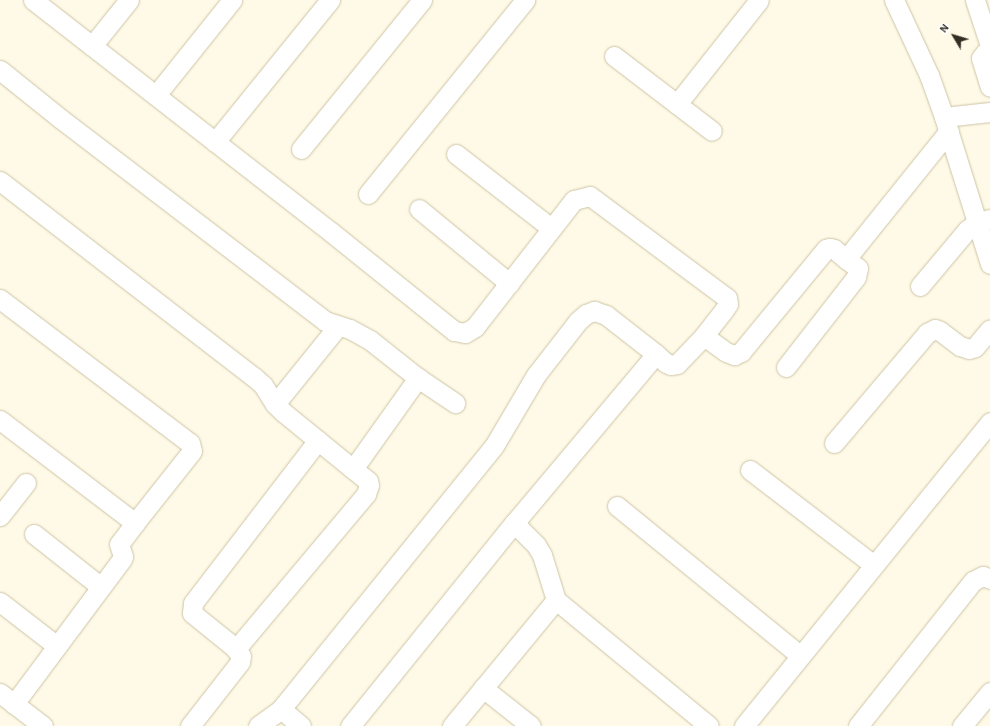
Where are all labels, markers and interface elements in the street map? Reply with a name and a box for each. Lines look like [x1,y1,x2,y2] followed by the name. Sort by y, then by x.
[934,16,974,56] north arrow
[937,22,951,35] text: N

